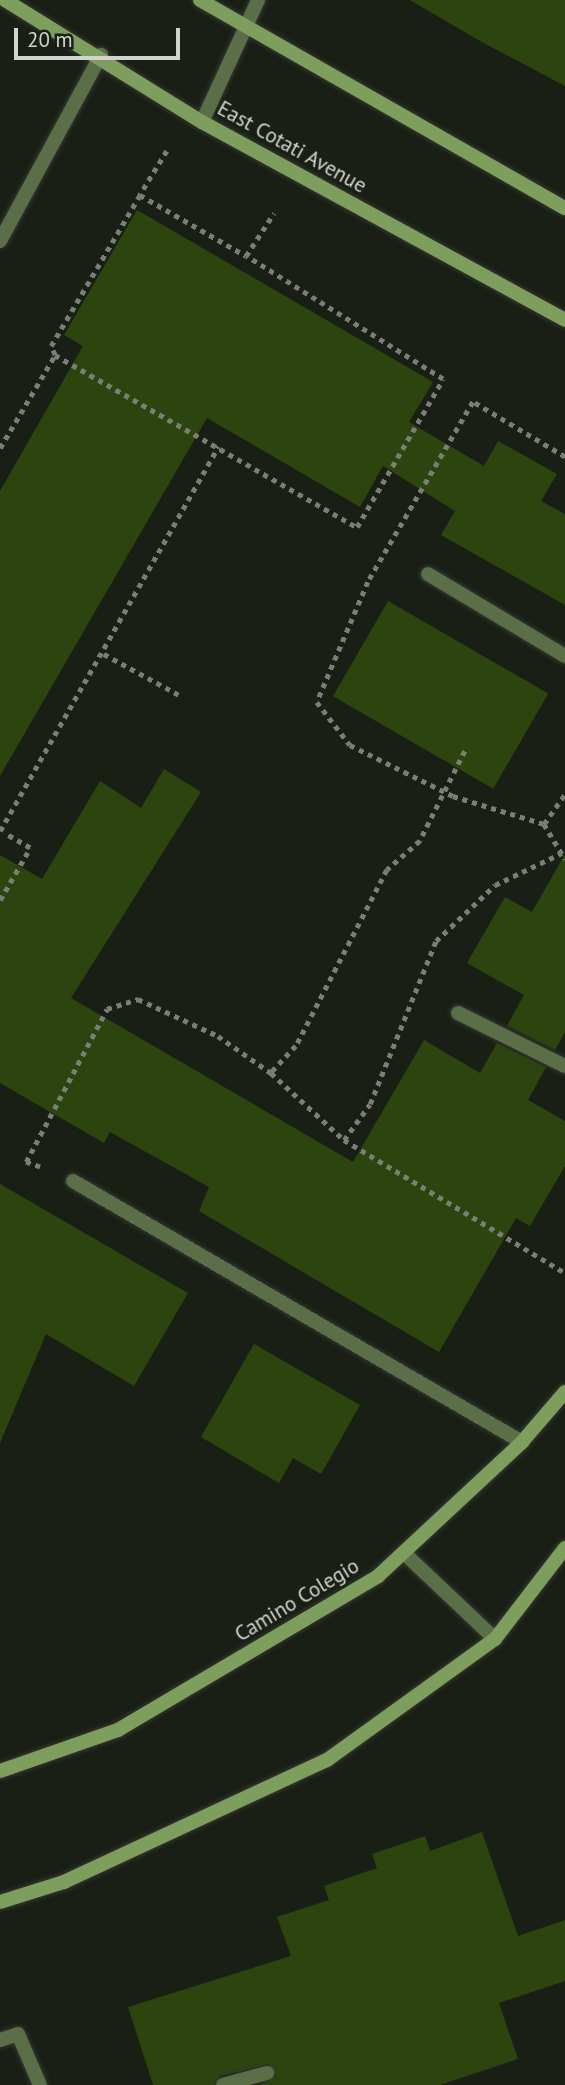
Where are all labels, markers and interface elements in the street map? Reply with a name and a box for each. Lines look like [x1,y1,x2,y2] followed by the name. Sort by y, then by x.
[18,14,184,58] scale bar
[27,26,73,53] text: 20 m
[213,95,371,199] street label: East Cotati Avenue
[230,1553,364,1647] street label: Camino Colegio

